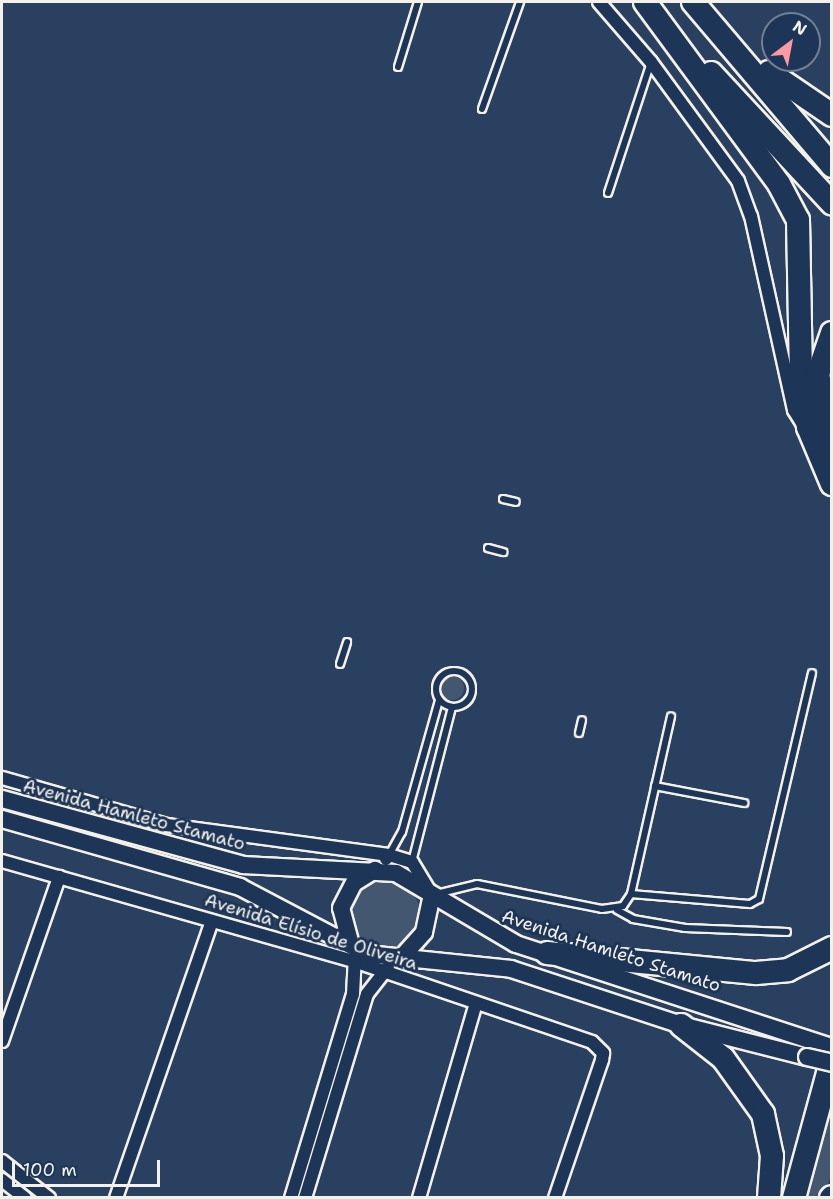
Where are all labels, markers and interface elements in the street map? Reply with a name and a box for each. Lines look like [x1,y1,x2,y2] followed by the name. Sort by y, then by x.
[761,12,821,72] north arrow
[789,16,811,40] text: N
[21,775,247,855] street label: Avenida Hamleto Stamato
[202,889,420,975] street label: Avenida Elísio de Oliveira
[499,905,723,997] street label: Avenida Hamleto Stamato
[15,1148,164,1186] scale bar
[23,1158,77,1182] text: 100 m

